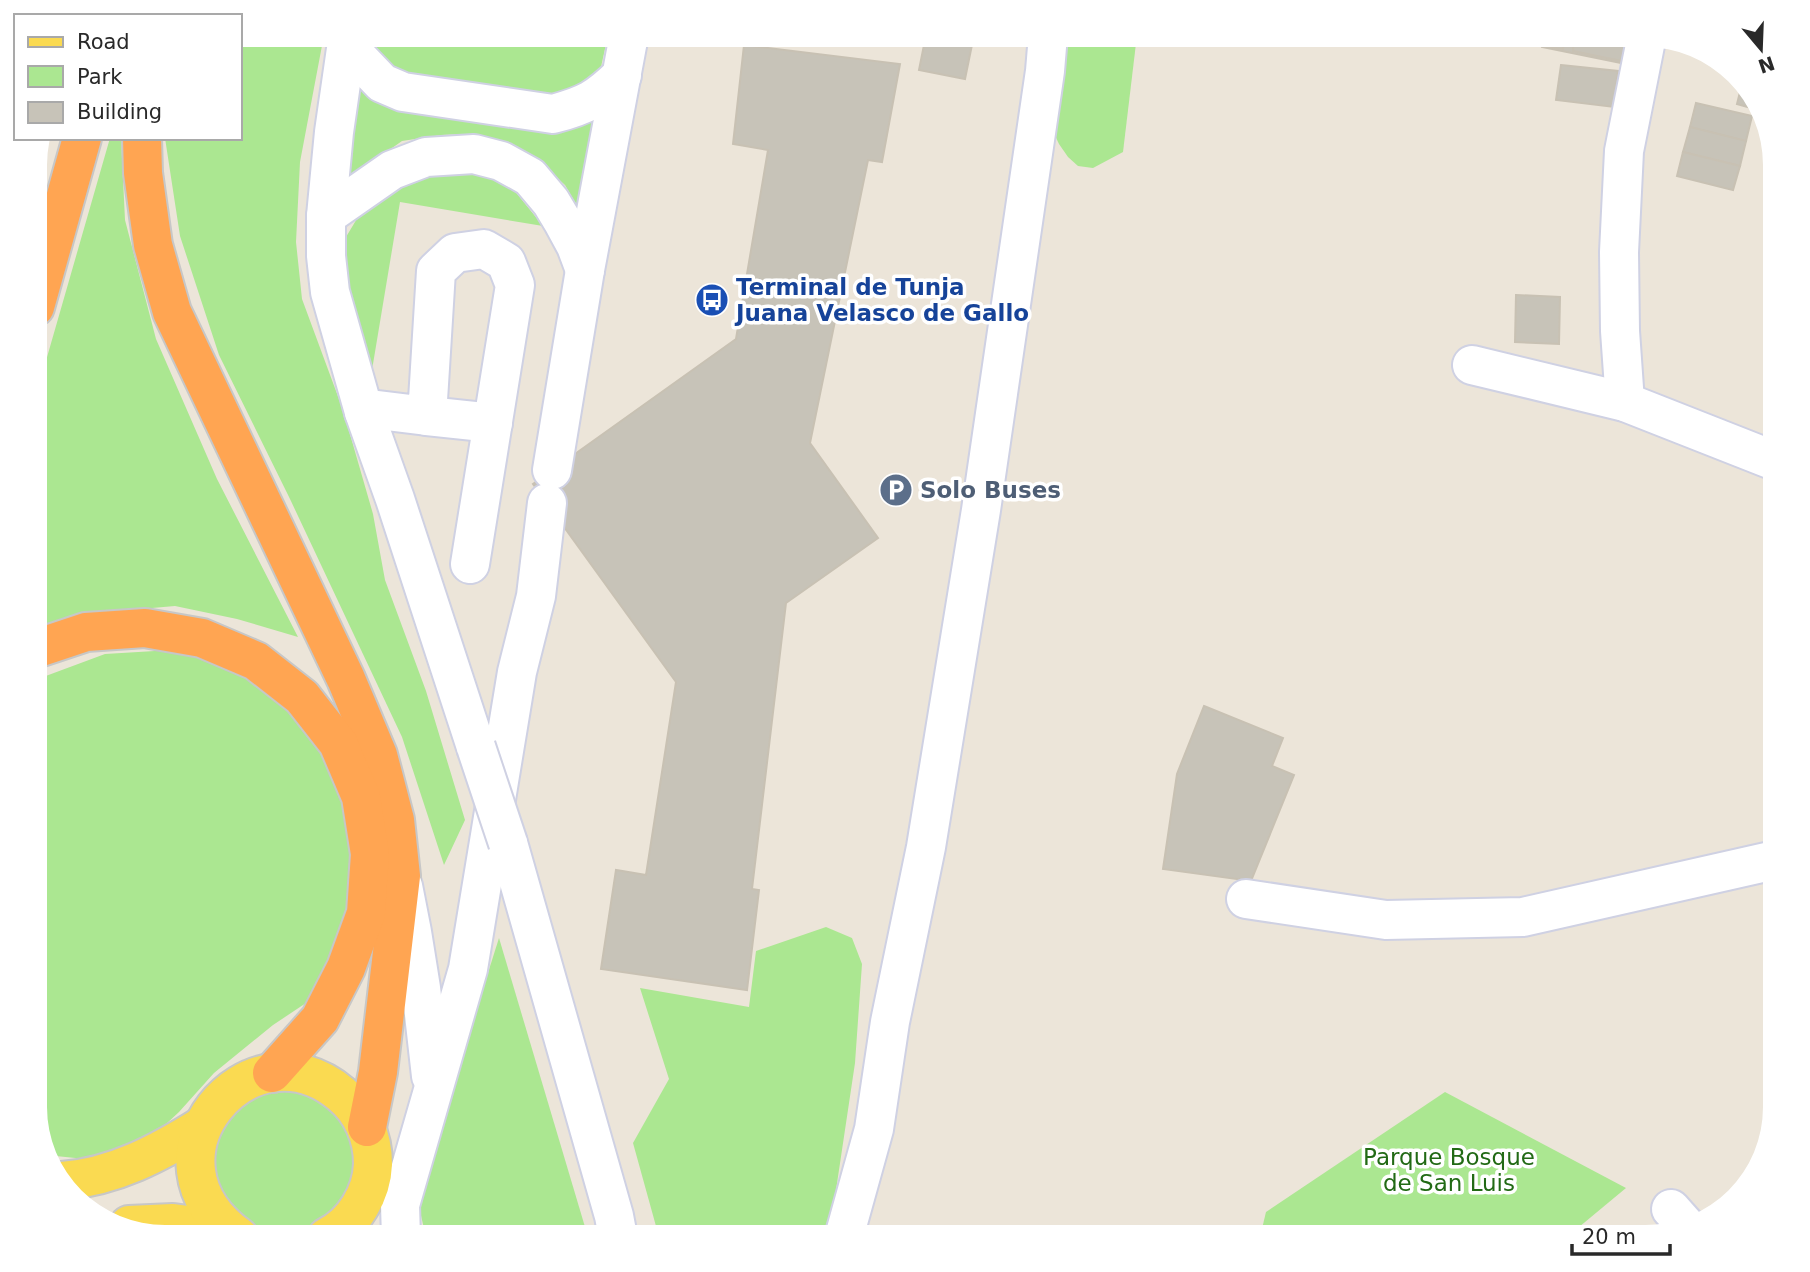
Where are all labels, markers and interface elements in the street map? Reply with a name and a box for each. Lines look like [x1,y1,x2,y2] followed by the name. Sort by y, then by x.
[14,14,242,140] legend
[1726,14,1796,84] north arrow
[77,30,130,54] text: Road
[1755,52,1778,78] text: N
[77,65,123,89] text: Park
[77,100,162,124] text: Building
[734,274,1029,326] place label: Terminal de Tunja Juana Velasco de Gallo
[693,281,731,319] bus stop icon: Terminal de Tunja Juana Velasco de Gallo
[877,471,915,509] parking icon: Solo Buses
[920,477,1061,503] place label: Solo Buses
[1363,1144,1535,1196] park label: Parque Bosque de San Luis
[1572,1212,1670,1256] scale bar
[1582,1225,1636,1249] text: 20 m

